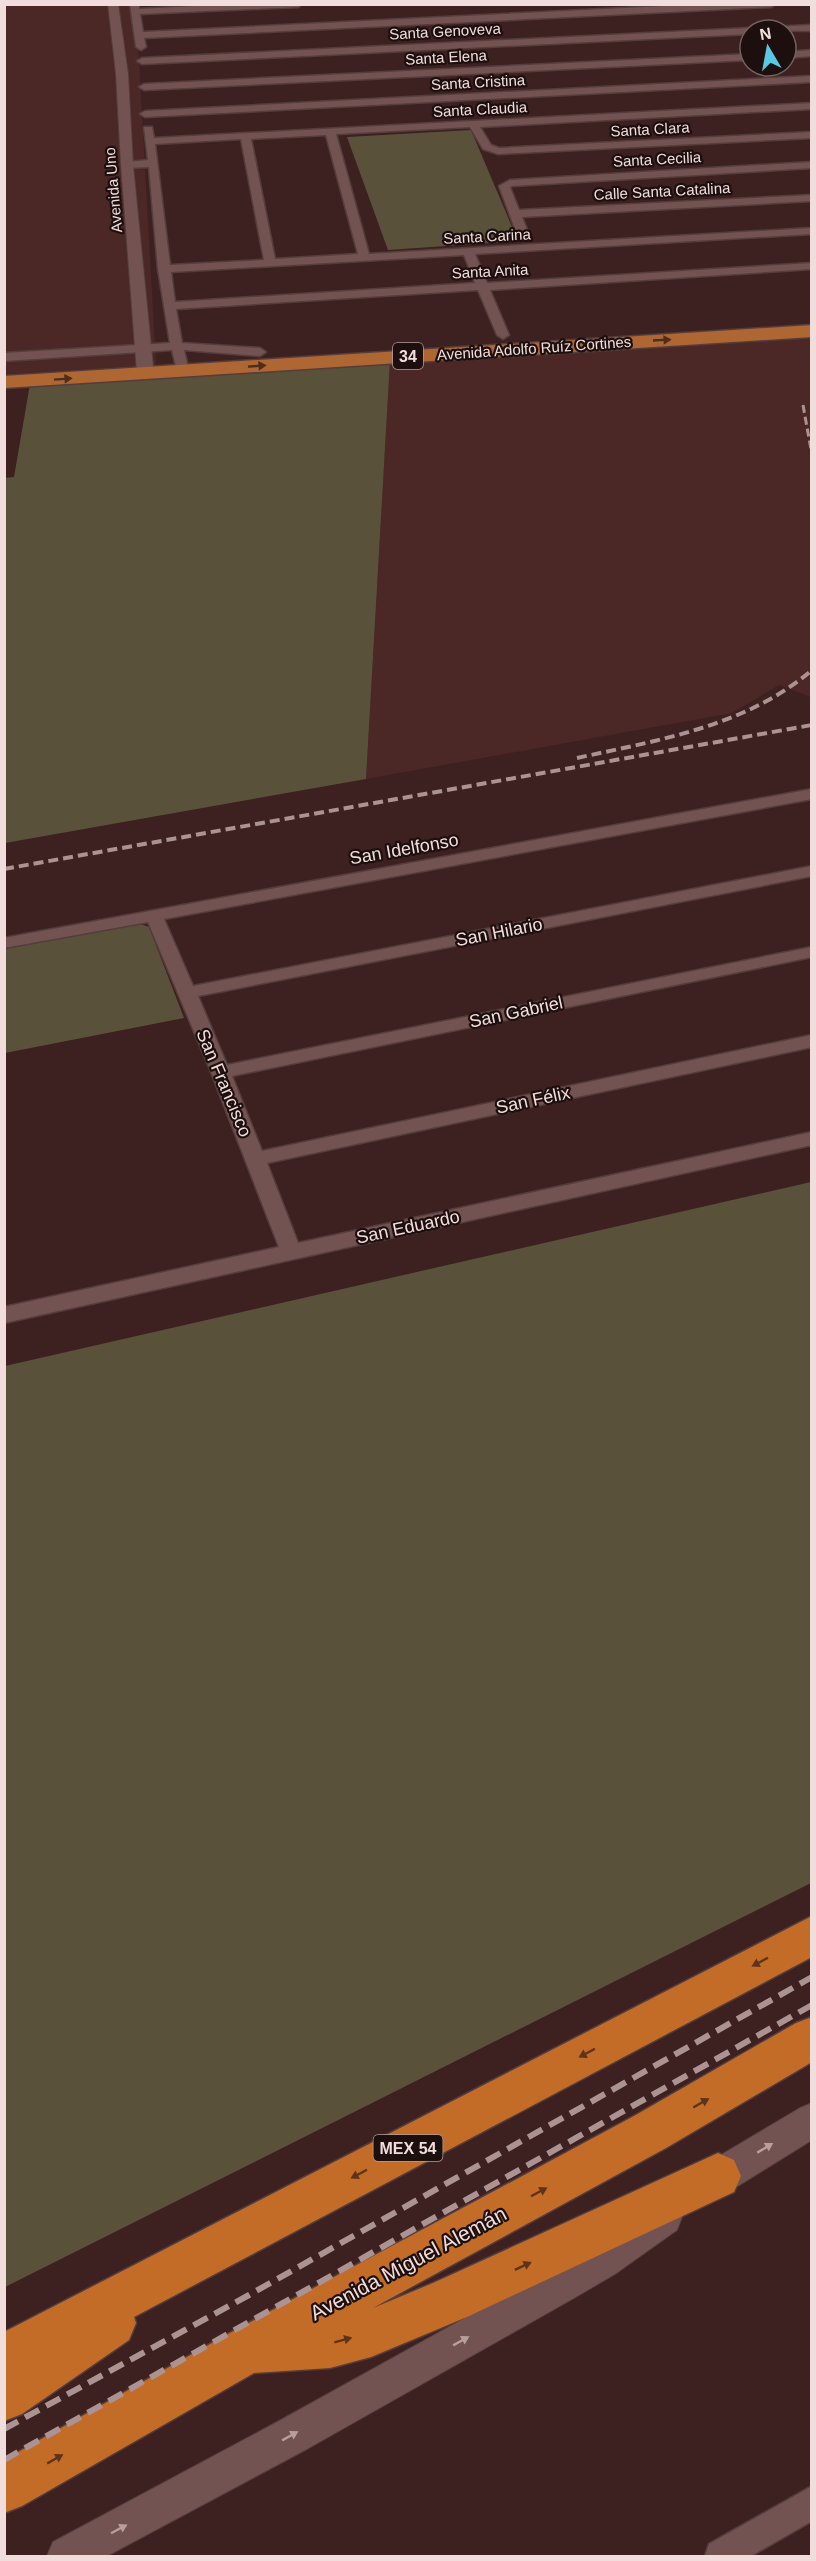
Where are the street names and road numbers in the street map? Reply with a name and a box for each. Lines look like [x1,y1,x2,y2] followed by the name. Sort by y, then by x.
[389,20,502,42] street label: Santa Genoveva
[405,46,488,68] street label: Santa Elena
[431,71,526,93] street label: Santa Cristina
[433,98,528,120] street label: Santa Claudia
[610,118,691,140] street label: Santa Clara
[101,147,125,233] street label: Avenida Uno
[612,148,702,170] street label: Santa Cecilia
[593,179,731,203] street label: Calle Santa Catalina
[443,225,532,247] street label: Santa Carina
[451,260,529,281] street label: Santa Anita
[436,333,632,363] street label: Avenida Adolfo Ruíz Cortines
[393,343,423,369] road number: 34
[348,830,460,868] street label: San Idelfonso
[454,914,544,950] street label: San Hilario
[467,992,565,1032] street label: San Gabriel
[192,1026,256,1140] street label: San Francisco
[494,1082,572,1118] street label: San Félix
[355,1206,461,1248] street label: San Eduardo
[374,2135,442,2161] road number: MEX 54
[306,2201,510,2325] street label: Avenida Miguel Alemán

